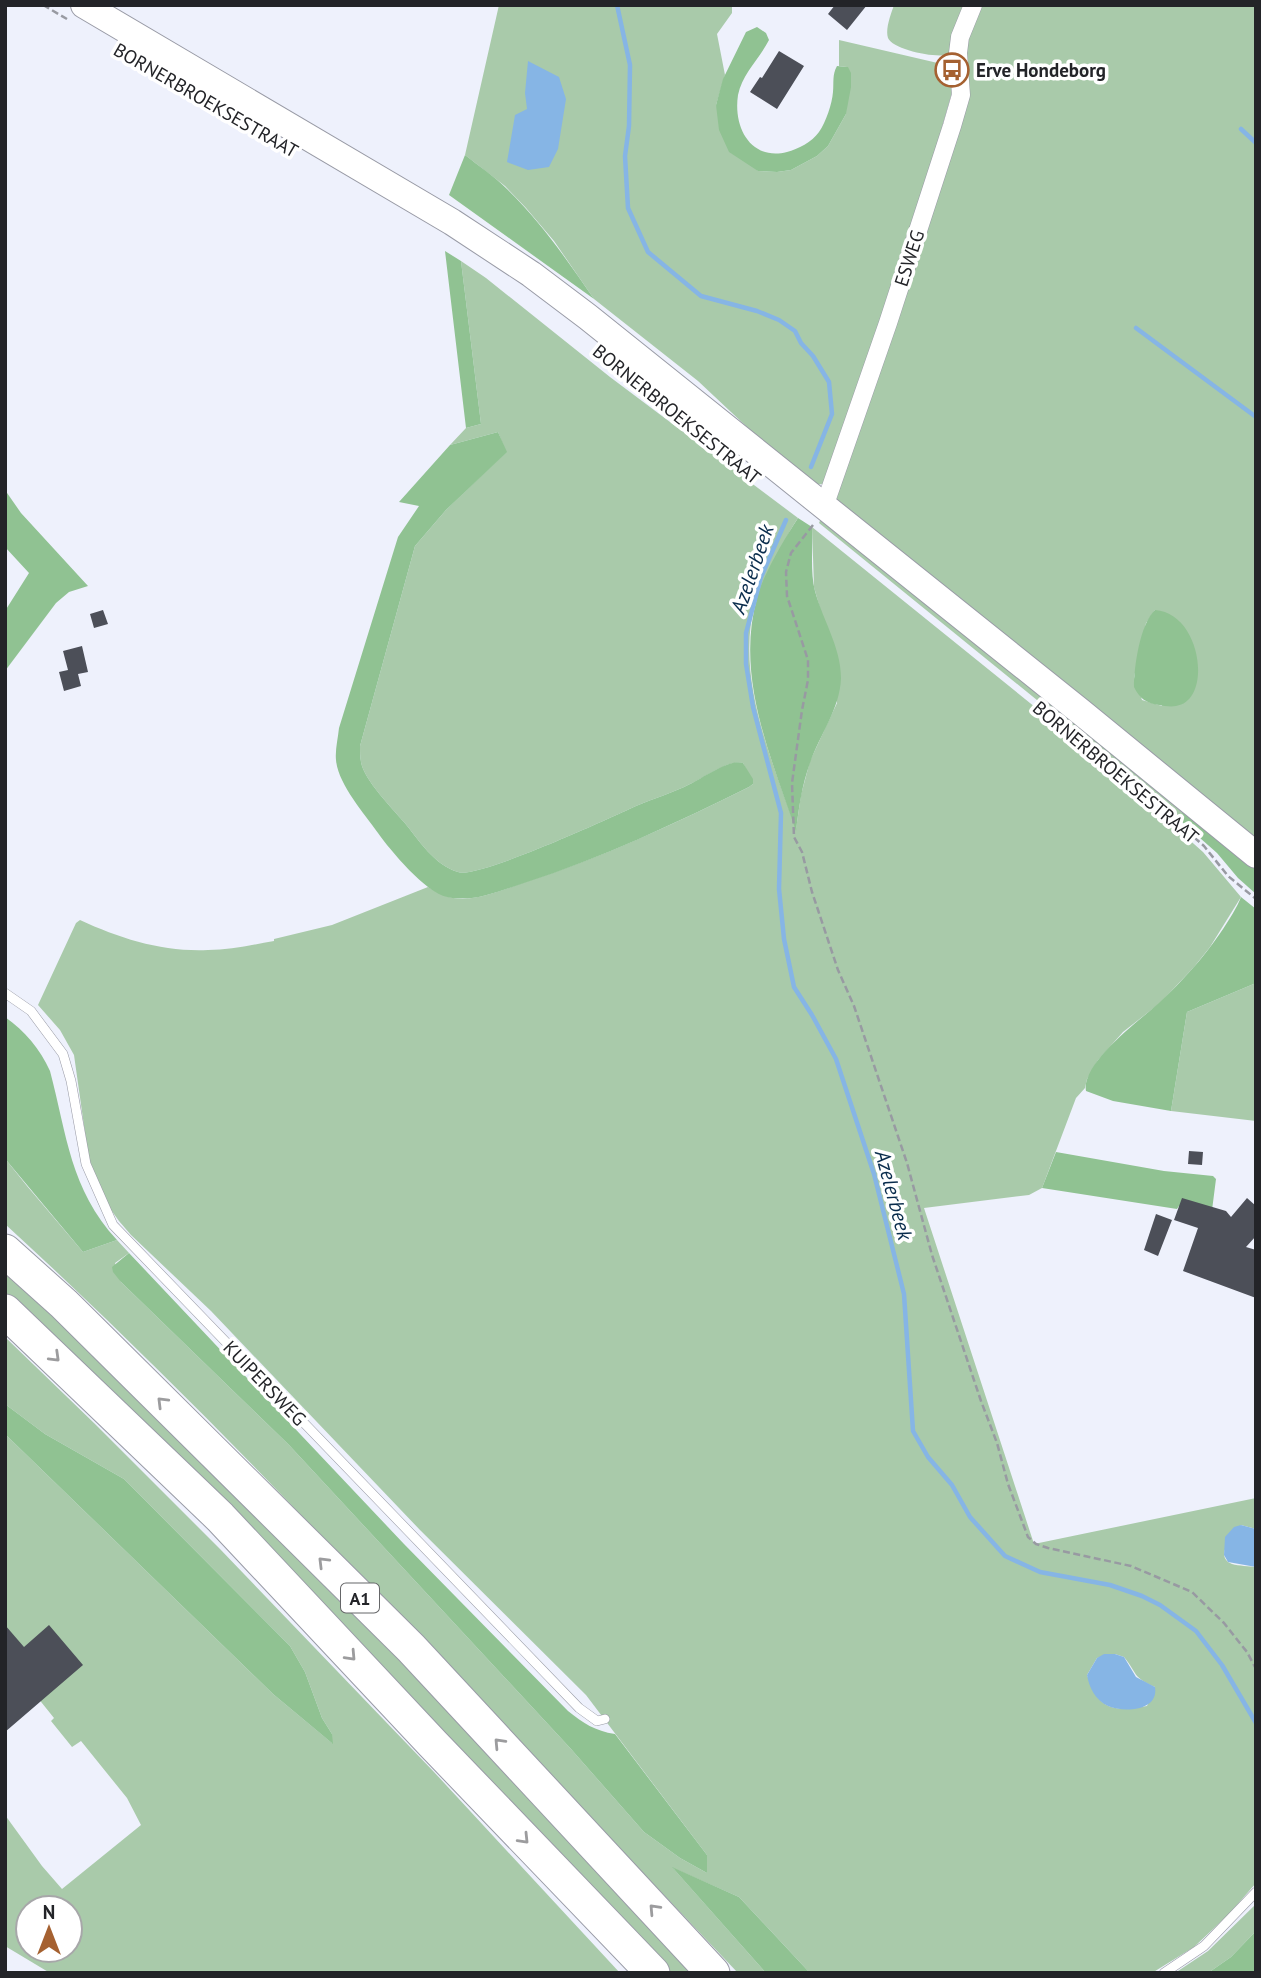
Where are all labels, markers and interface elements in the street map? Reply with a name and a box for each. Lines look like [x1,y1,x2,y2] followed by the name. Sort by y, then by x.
[109,37,303,163] street label: BORNERBROEKSESTRAAT
[933,51,971,89] bus stop icon: Erve Hondeborg
[976,58,1106,82] place label: Erve Hondeborg
[889,227,929,289] street label: ESWEG
[588,339,766,489] street label: BORNERBROEKSESTRAAT
[724,520,780,618] water label: Azelerbeek
[1028,696,1204,849] street label: BORNERBROEKSESTRAAT
[869,1146,919,1245] water label: Azelerbeek
[218,1335,312,1431] street label: KUIPERSWEG
[47,1349,60,1362] one-way arrow
[157,1397,170,1410] one-way arrow
[319,1557,332,1570] one-way arrow
[341,1583,379,1612] road number: A1
[342,1648,355,1661] one-way arrow
[494,1738,507,1751] one-way arrow
[516,1831,529,1844] one-way arrow
[14,1894,84,1964] north arrow
[43,1900,55,1924] text: N
[649,1904,662,1917] one-way arrow

